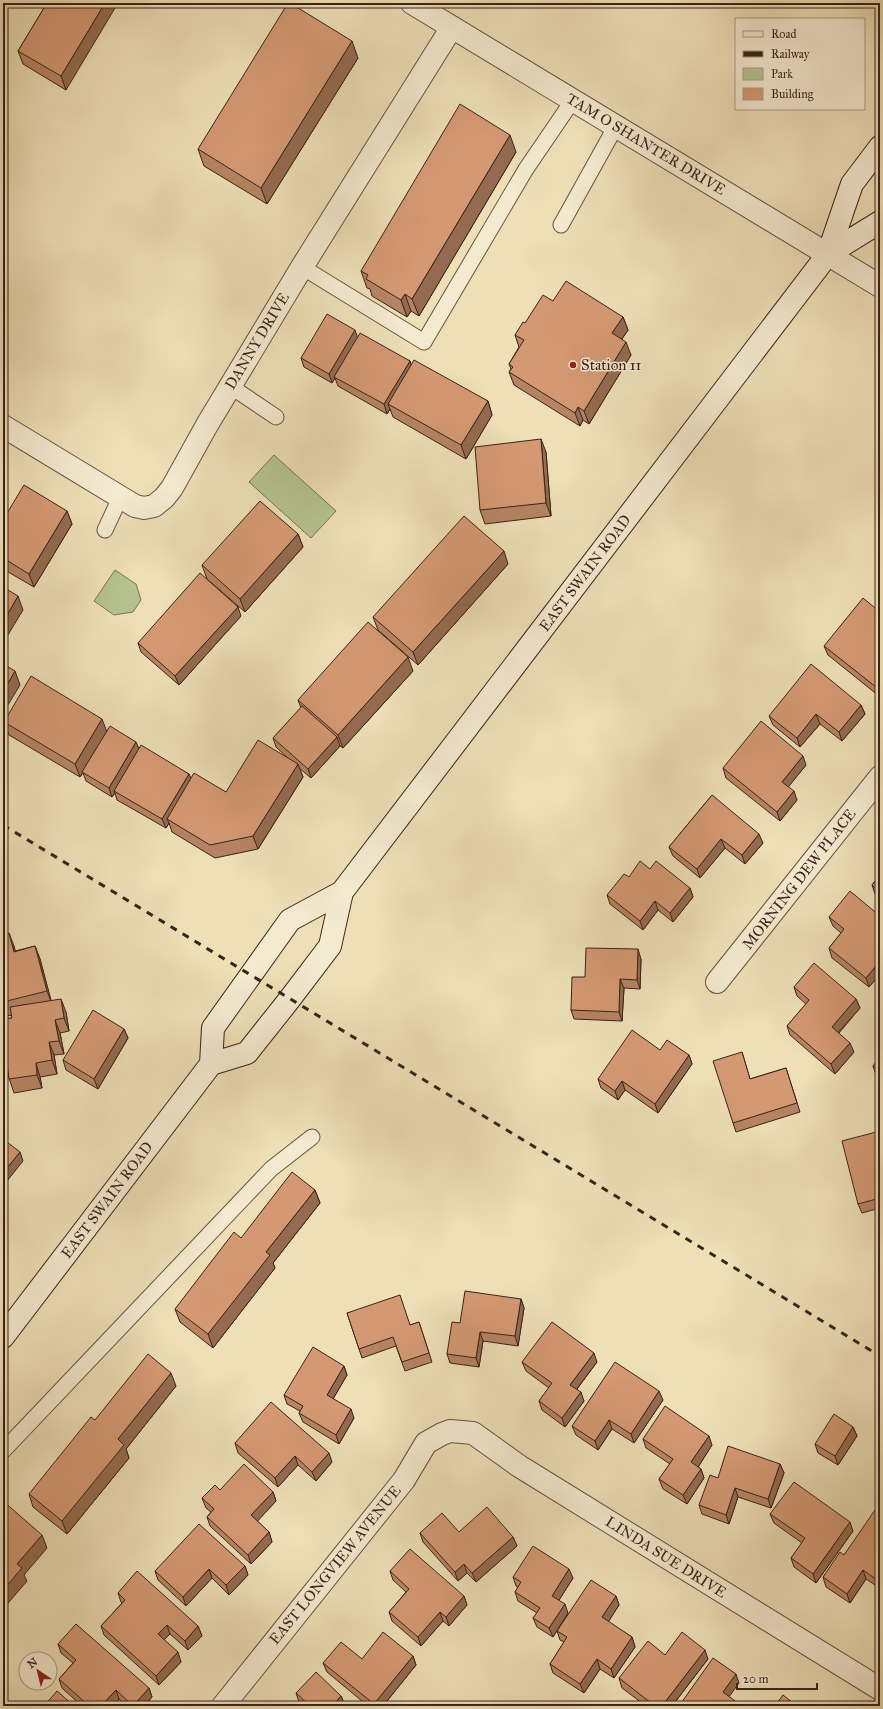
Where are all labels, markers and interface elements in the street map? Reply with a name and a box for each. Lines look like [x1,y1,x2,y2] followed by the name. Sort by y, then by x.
[735,18,865,110] legend
[771,27,797,41] text: Road
[771,47,810,61] text: Railway
[771,67,793,81] text: Park
[771,87,814,102] text: Building
[563,89,729,199] street label: TAM O SHANTER DRIVE
[221,289,293,393] street label: DANNY DRIVE
[581,356,642,374] place label: Station 11
[568,360,578,370] marker: Station 11
[535,511,635,635] street label: EAST SWAIN ROAD
[738,805,860,953] street label: MORNING DEW PLACE
[57,1138,157,1262] street label: EAST SWAIN ROAD
[265,1482,405,1648] street label: EAST LONGVIEW AVENUE
[602,1512,730,1602] street label: LINDA SUE DRIVE
[18,1651,58,1691] north arrow
[25,1655,41,1671] text: N
[737,1665,817,1691] scale bar
[743,1672,769,1686] text: 20 m

